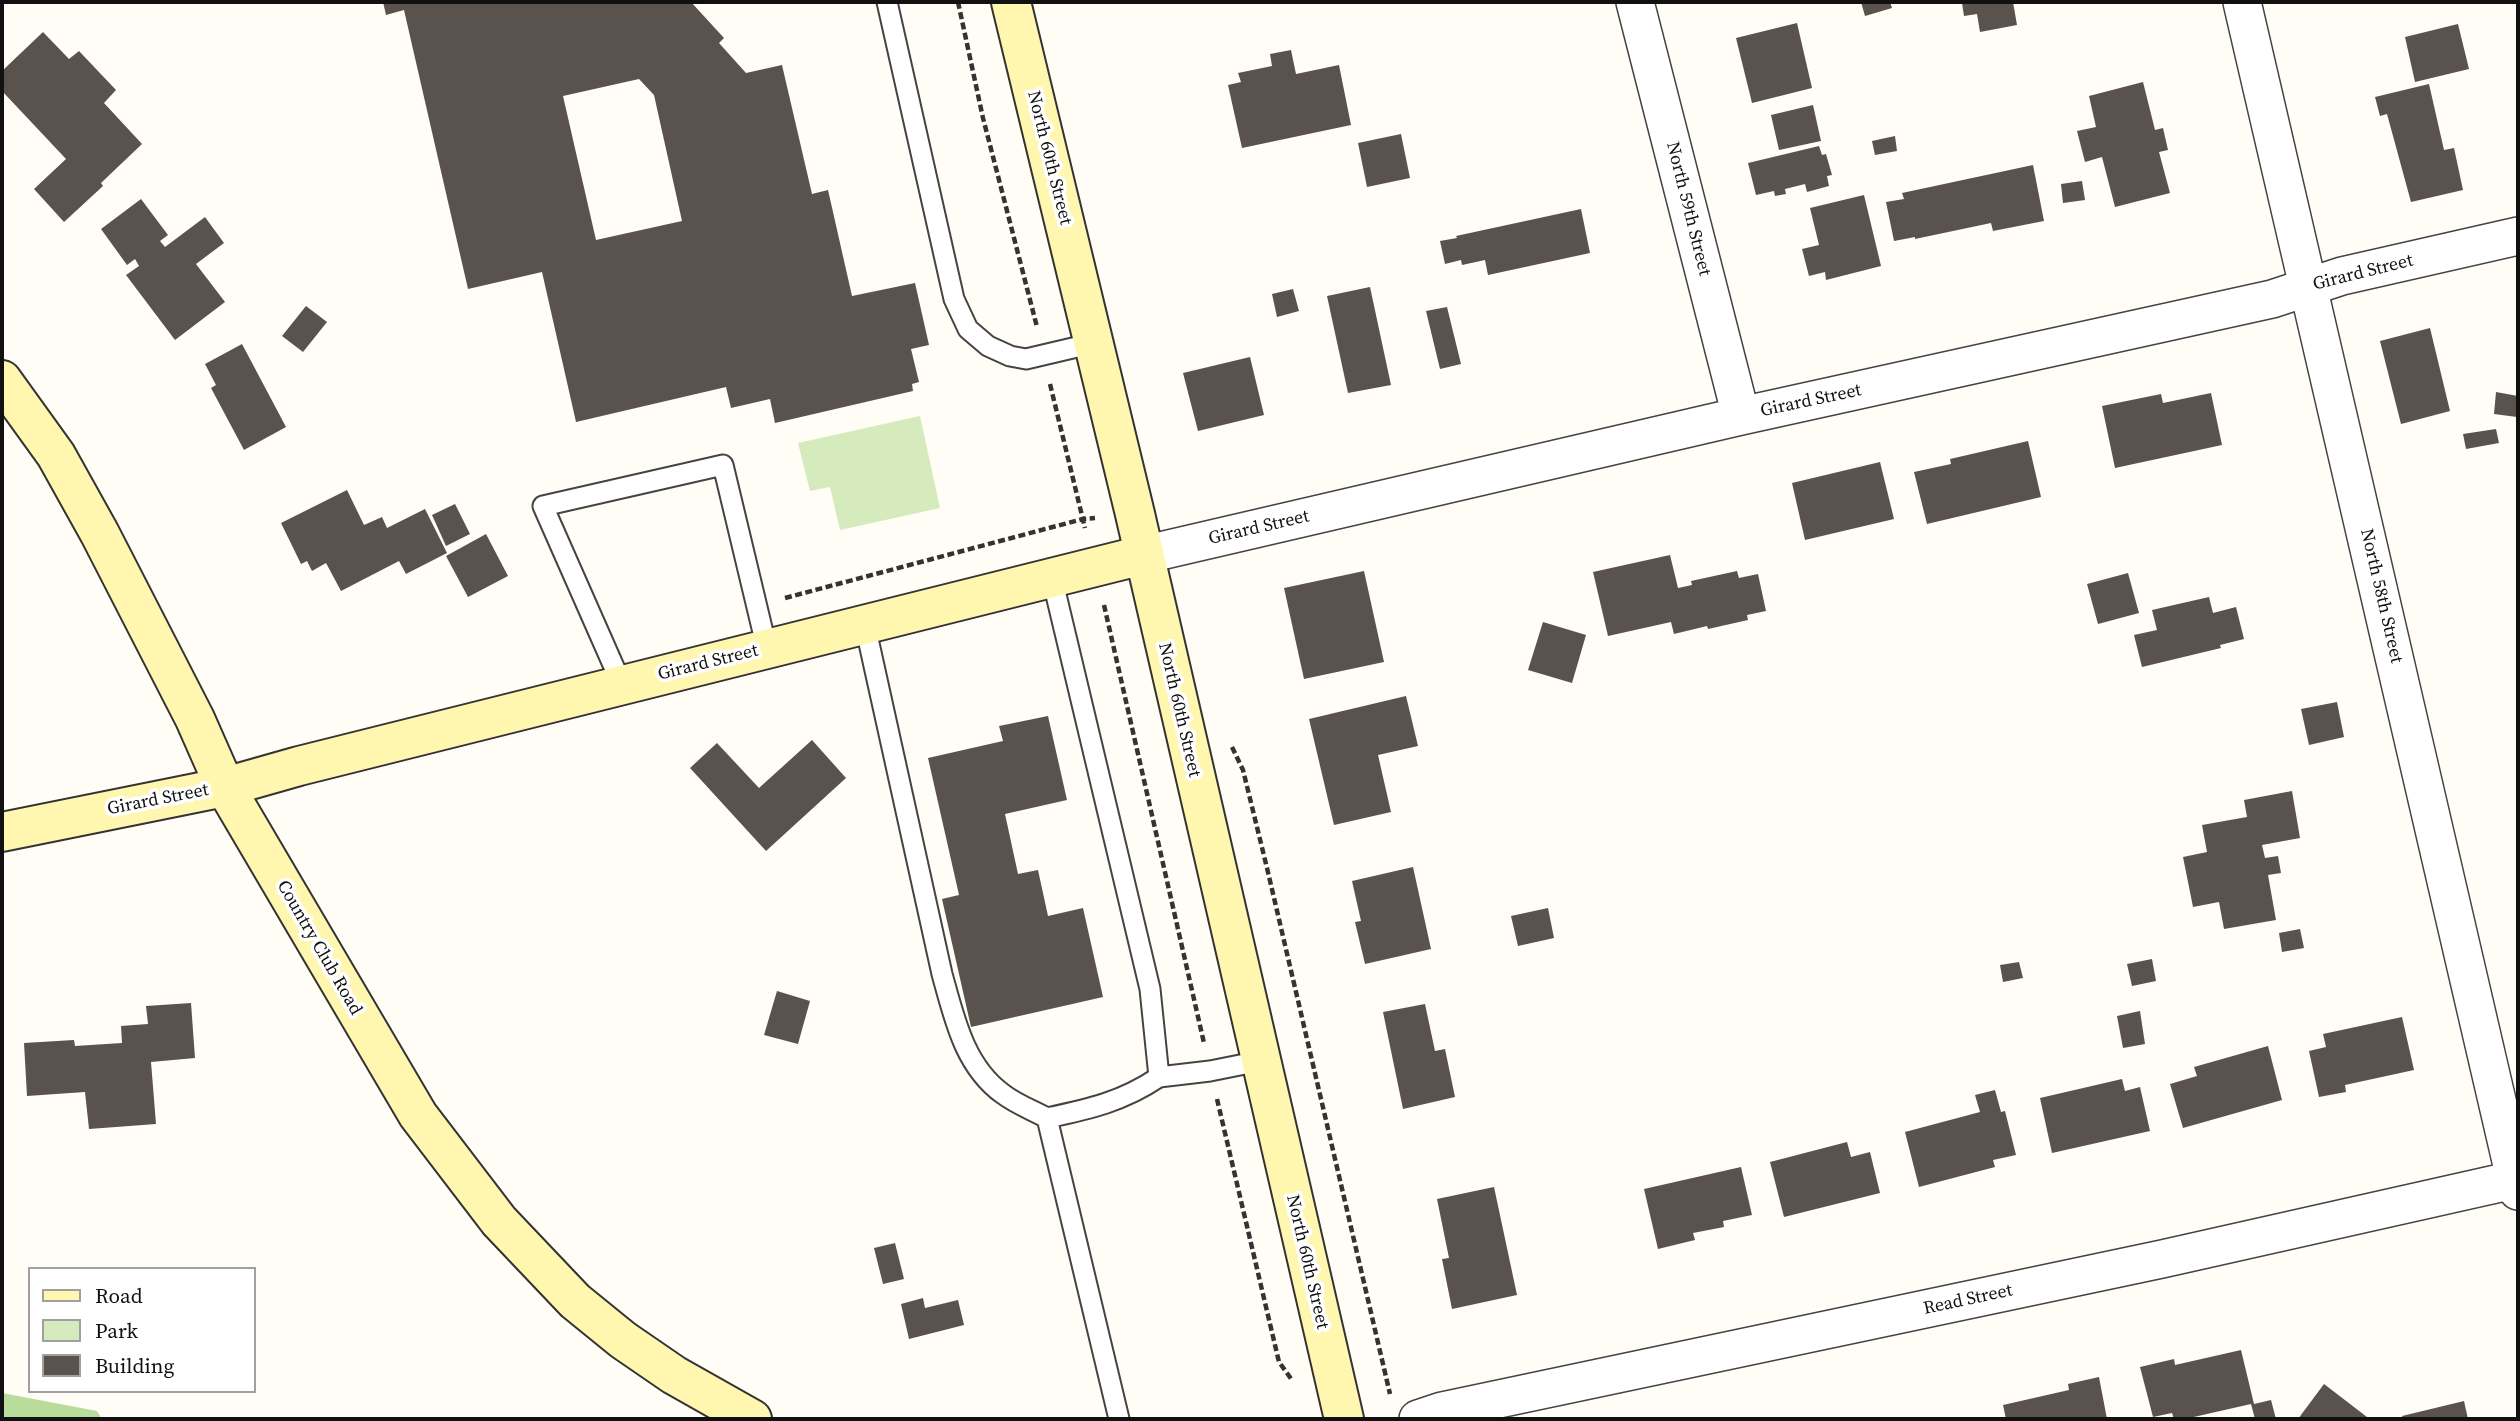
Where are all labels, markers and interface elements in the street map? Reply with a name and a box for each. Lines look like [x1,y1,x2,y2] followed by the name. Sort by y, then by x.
[1022,89,1076,227] street label: North 60th Street
[1661,140,1715,278] street label: North 59th Street
[2311,250,2415,296] street label: Girard Street
[1759,380,1863,422] street label: Girard Street
[1207,506,1311,550] street label: Girard Street
[2355,527,2407,665] street label: North 58th Street
[656,640,760,686] street label: Girard Street
[1153,641,1205,779] street label: North 60th Street
[106,780,210,820] street label: Girard Street
[272,877,366,1019] street label: Country Club Road
[1281,1193,1333,1331] street label: North 60th Street
[28,1267,256,1393] legend
[1921,1280,2015,1320] street label: Read Street
[95,1281,143,1310] text: Road
[95,1316,138,1345] text: Park
[95,1351,174,1380] text: Building

